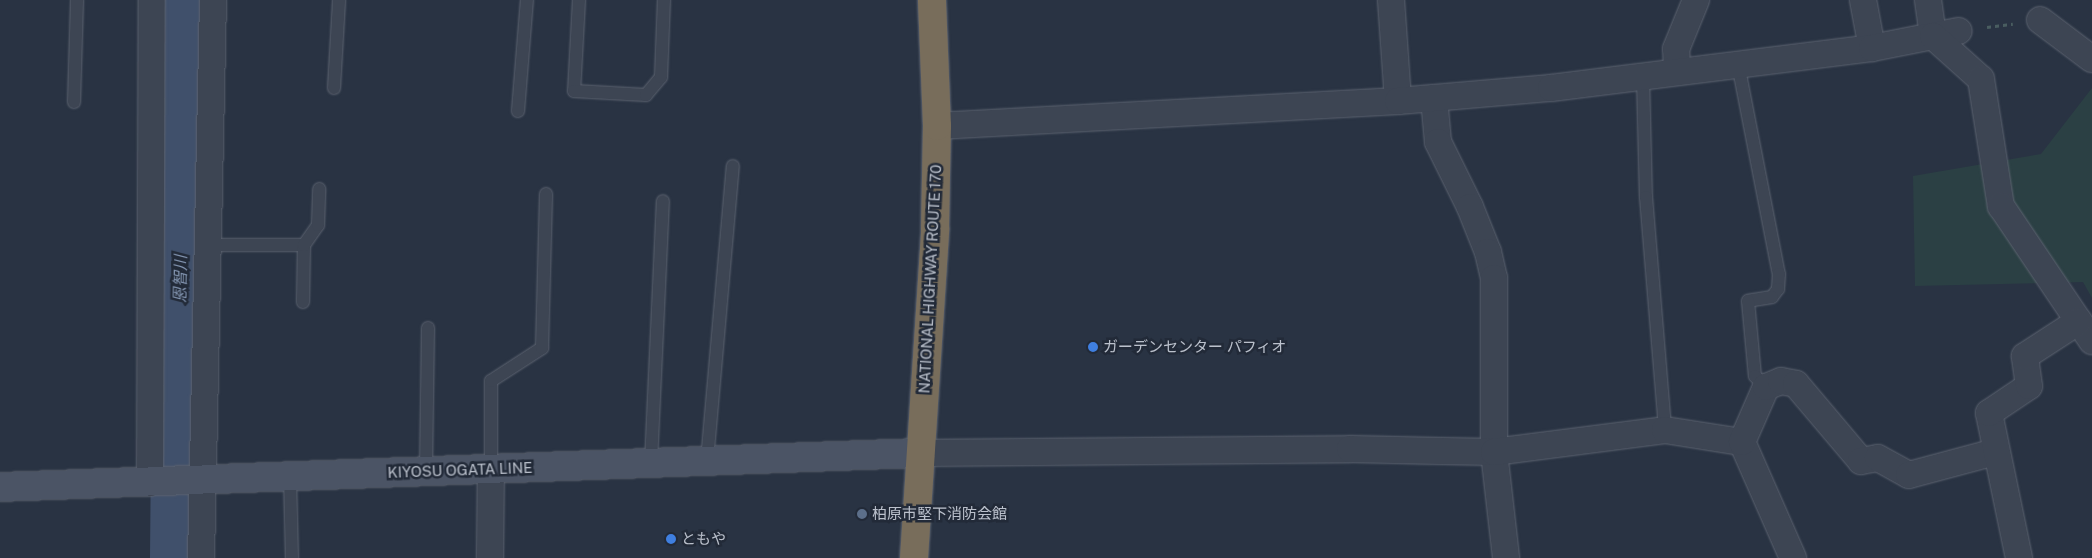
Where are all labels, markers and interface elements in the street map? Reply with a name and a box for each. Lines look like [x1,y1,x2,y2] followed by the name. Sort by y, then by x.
[915,164,945,394] street label: NATIONAL HIGHWAY ROUTE 170
[171,255,191,303] water label: 恩智川
[1103,338,1287,356] place label: ガーデンセンター パフィオ
[1087,341,1099,353] marker: ガーデンセンター パフィオ
[387,458,533,482] street label: KIYOSU OGATA LINE
[872,505,1007,523] place label: 柏原市堅下消防会館
[856,508,868,520] marker: 柏原市堅下消防会館
[681,530,726,548] place label: ともや
[665,533,677,545] marker: ともや

